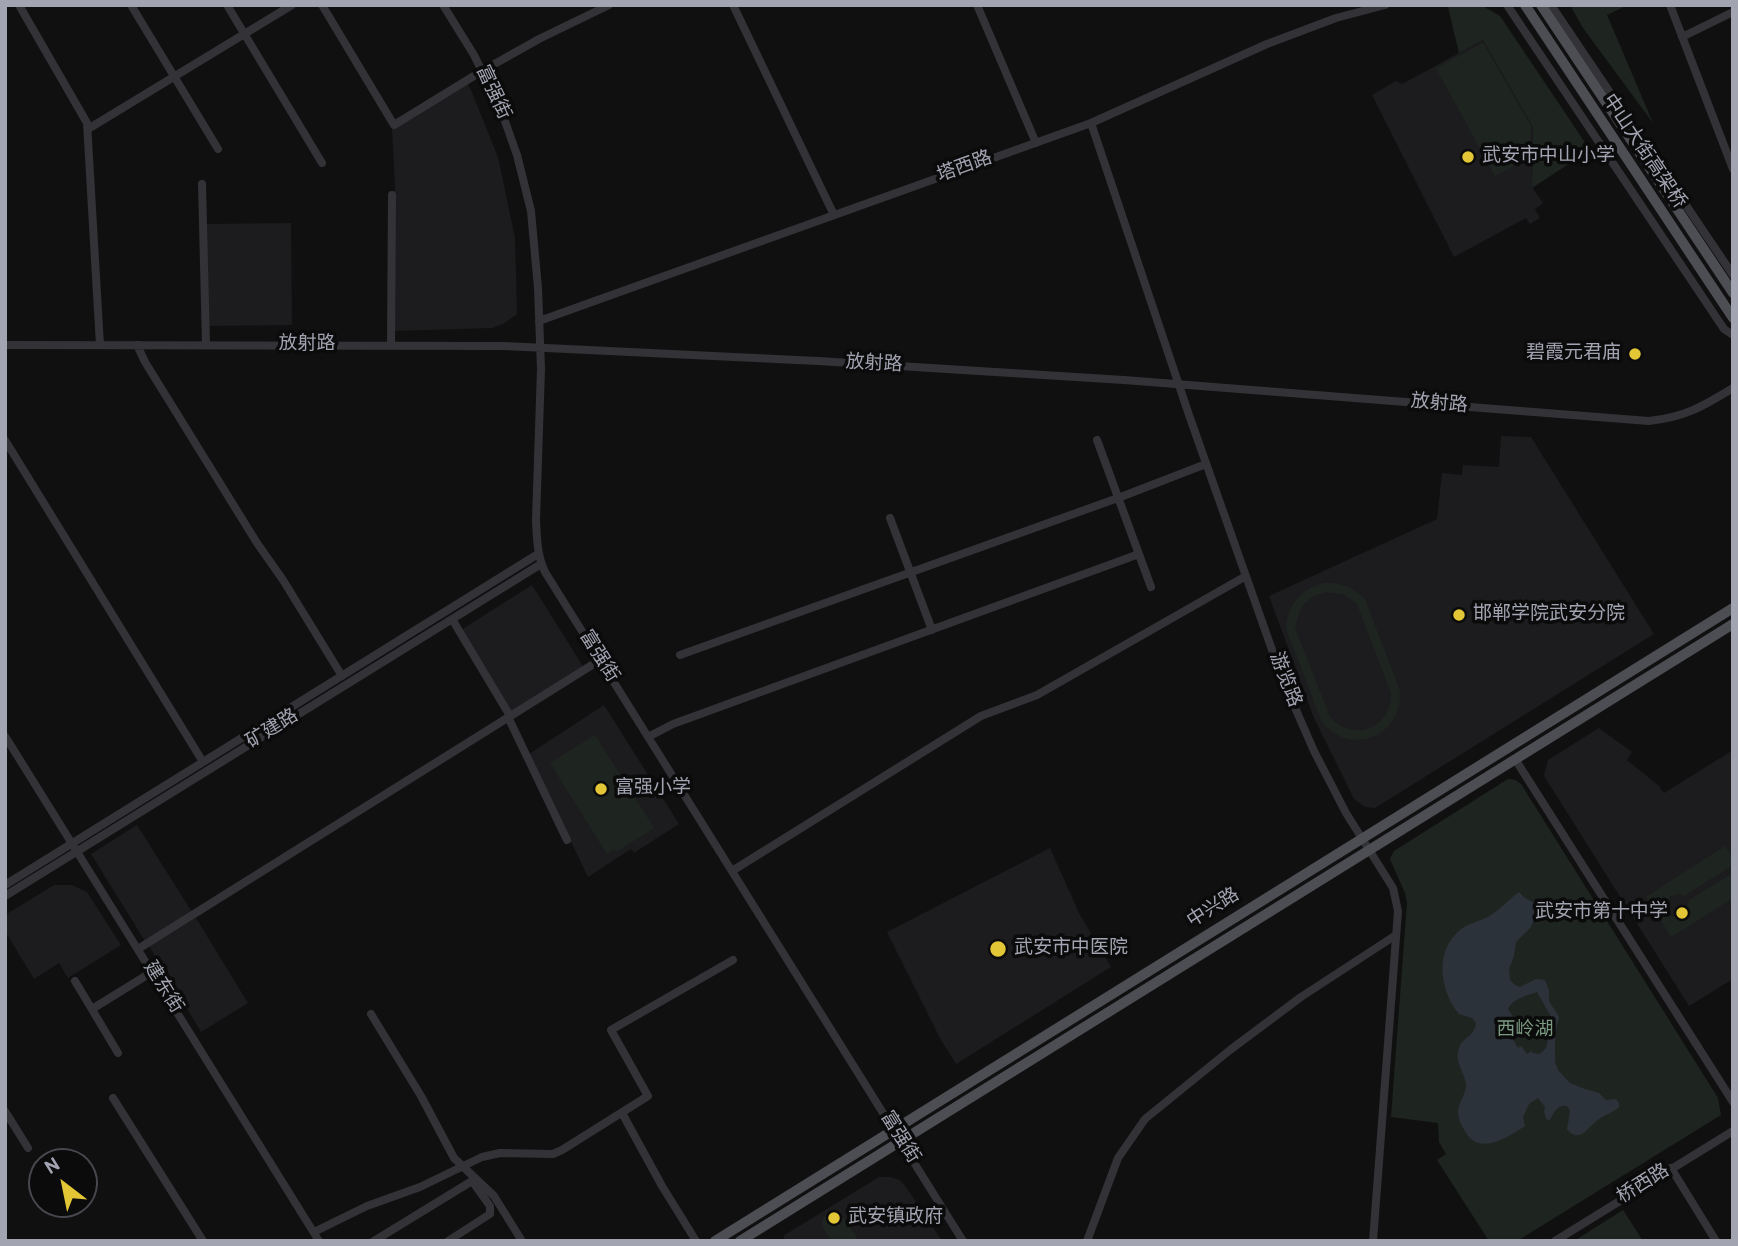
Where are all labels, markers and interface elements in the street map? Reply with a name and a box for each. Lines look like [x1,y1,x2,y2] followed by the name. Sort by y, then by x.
[470,62,514,124] street label: 富强街
[1596,90,1690,214] street label: 中山大街高架桥
[1482,146,1615,168] place label: 武安市中山小学
[934,148,996,188] street label: 塔西路
[1460,149,1476,165] marker: 武安市中山小学
[279,334,335,356] street label: 放射路
[1526,343,1621,365] place label: 碧霞元君庙
[1627,346,1643,362] marker: 碧霞元君庙
[845,352,903,378] street label: 放射路
[1410,391,1468,419] street label: 放射路
[1473,604,1625,626] place label: 邯郸学院武安分院
[1451,607,1467,623] marker: 邯郸学院武安分院
[573,627,623,687] street label: 富强街
[1263,649,1305,711] street label: 游览路
[243,705,303,755] street label: 矿建路
[615,778,691,800] place label: 富强小学
[593,781,609,797] marker: 富强小学
[1184,884,1244,934] street label: 中兴路
[1535,902,1668,924] place label: 武安市第十中学
[1674,905,1690,921] marker: 武安市第十中学
[1014,938,1128,960] place label: 武安市中医院
[988,939,1008,959] marker: 武安市中医院
[137,958,187,1018] street label: 建东街
[1497,1020,1553,1042] park label: 西岭湖
[874,1108,924,1168] street label: 富强街
[28,1148,98,1218] north arrow
[41,1153,65,1181] text: N
[1614,1160,1674,1210] street label: 桥西路
[848,1207,943,1229] place label: 武安镇政府
[826,1210,842,1226] marker: 武安镇政府

